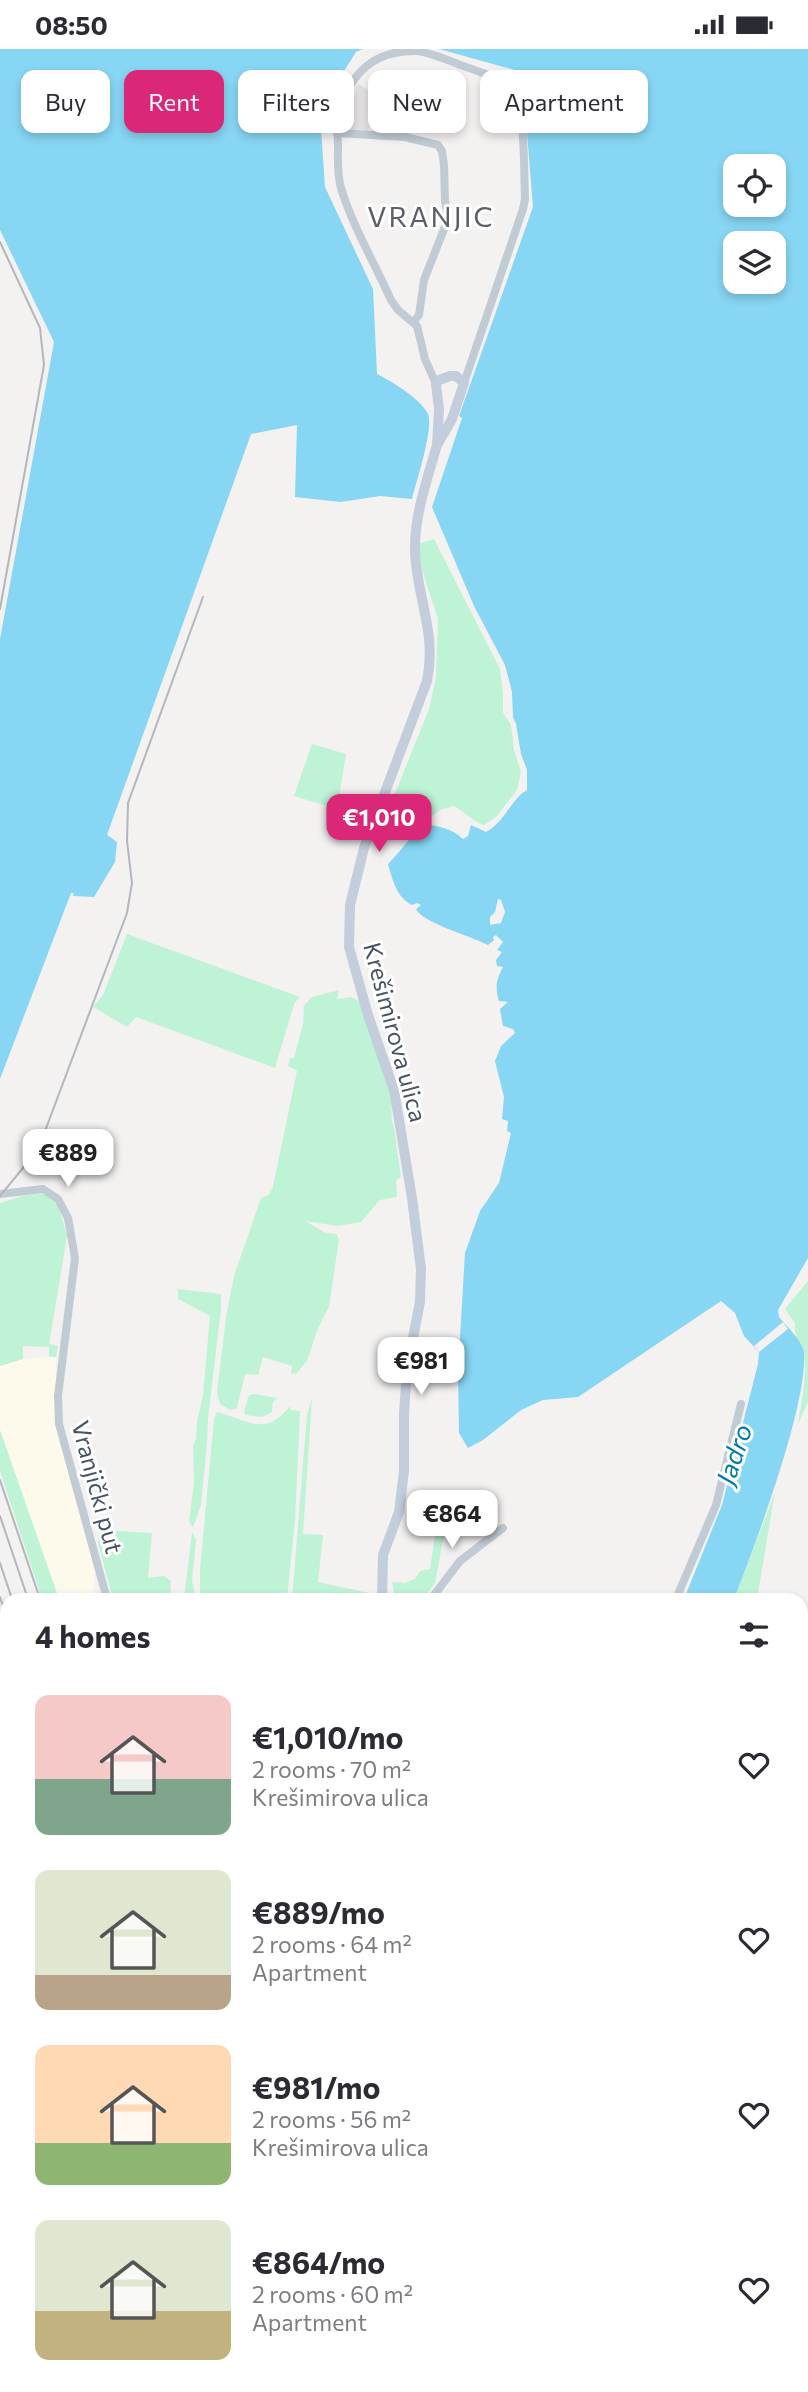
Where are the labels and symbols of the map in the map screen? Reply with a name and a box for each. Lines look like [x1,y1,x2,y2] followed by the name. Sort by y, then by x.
[367,199,495,233] district label: VRANJIC
[322,795,436,854] pin: €1,010
[358,939,434,1125] street label: Krešimirova ulica
[27,1129,109,1189] pin: €889
[380,1337,462,1397] pin: €981
[66,1417,130,1557] street label: Vranjički put
[708,1420,757,1490] water label: Jadro
[411,1491,493,1550] pin: €864

